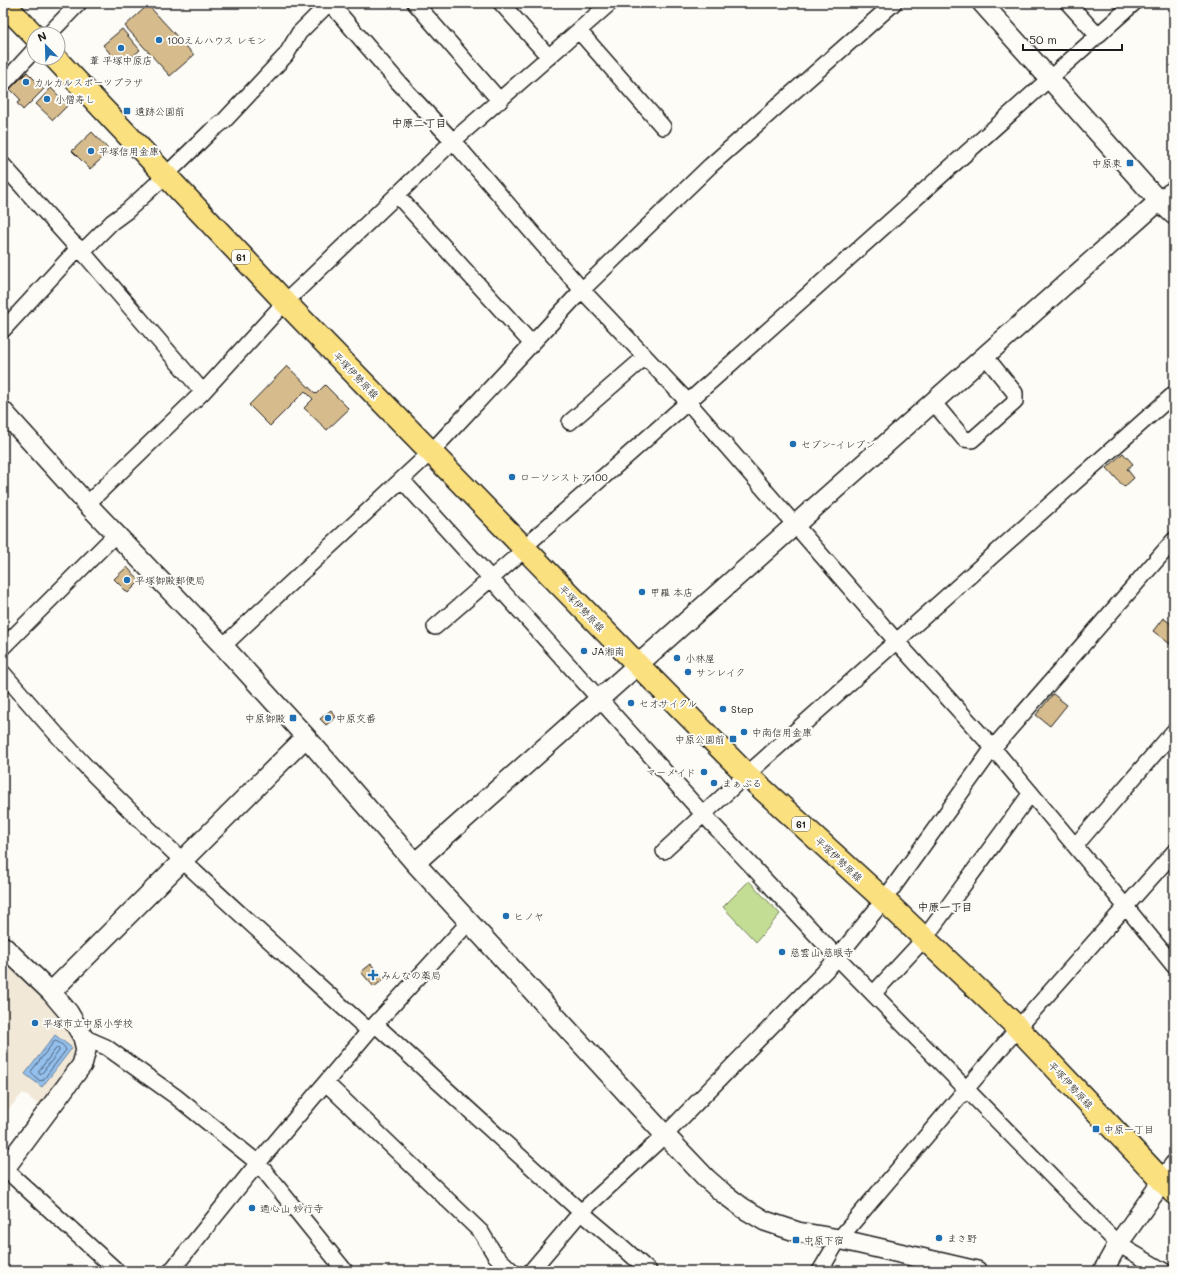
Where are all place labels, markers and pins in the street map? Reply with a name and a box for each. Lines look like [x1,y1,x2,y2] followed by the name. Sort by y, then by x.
[167,33,266,47] place label: 100えんハウス レモン
[154,35,164,45] marker: 100えんハウス レモン
[116,43,126,53] marker: 葦 平塚中原店
[89,53,153,67] place label: 葦 平塚中原店
[34,75,143,89] place label: カルカルスポーツプラザ
[21,77,31,87] marker: カルカルスポーツプラザ
[55,92,95,106] place label: 小僧寿し
[42,94,52,104] marker: 小僧寿し
[135,104,185,118] place label: 遺跡公園前
[122,106,132,116] marker: 遺跡公園前
[99,144,159,158] place label: 平塚信用金庫
[86,146,96,156] marker: 平塚信用金庫
[1092,156,1122,170] place label: 中原東
[1125,158,1135,168] marker: 中原東
[801,437,875,451] place label: セブン-イレブン
[788,439,798,449] marker: セブン-イレブン
[520,470,608,484] place label: ローソンストア100
[507,472,517,482] marker: ローソンストア100
[135,573,205,587] place label: 平塚御殿郵便局
[122,575,132,585] marker: 平塚御殿郵便局
[650,585,693,599] place label: 甲羅 本店
[637,587,647,597] marker: 甲羅 本店
[592,644,624,658] place label: JA湘南
[579,646,589,656] marker: JA湘南
[685,651,715,665] place label: 小林屋
[672,653,682,663] marker: 小林屋
[696,665,745,679] place label: サンレイク
[683,667,693,677] marker: サンレイク
[639,696,697,710] place label: セオサイクル
[626,698,636,708] marker: セオサイクル
[731,702,753,716] place label: Step
[718,704,728,714] marker: Step
[245,711,285,725] place label: 中原御殿
[336,711,376,725] place label: 中原交番
[288,713,298,723] marker: 中原御殿
[323,713,333,723] marker: 中原交番
[752,725,812,739] place label: 中南信用金庫
[739,727,749,737] marker: 中南信用金庫
[675,732,725,746] place label: 中原公園前
[728,734,738,744] marker: 中原公園前
[646,765,696,779] place label: マーメイド
[699,767,709,777] marker: マーメイド
[722,776,762,790] place label: まぁぶる
[709,778,719,788] marker: まぁぶる
[514,909,544,923] place label: ヒノヤ
[501,911,511,921] marker: ヒノヤ
[790,945,853,959] place label: 慈雲山 慈眼寺
[777,947,787,957] marker: 慈雲山 慈眼寺
[381,968,441,982] place label: みんなの薬局
[368,970,378,980] marker: みんなの薬局
[43,1016,133,1030] place label: 平塚市立中原小学校
[30,1018,40,1028] marker: 平塚市立中原小学校
[1104,1122,1154,1136] place label: 中原一丁目
[1091,1124,1101,1134] marker: 中原一丁目
[260,1201,323,1215] place label: 通心山 妙行寺
[247,1203,257,1213] marker: 通心山 妙行寺
[947,1231,977,1245] place label: まき野
[804,1233,844,1247] place label: 中原下宿
[934,1233,944,1243] marker: まき野
[791,1235,801,1245] marker: 中原下宿

